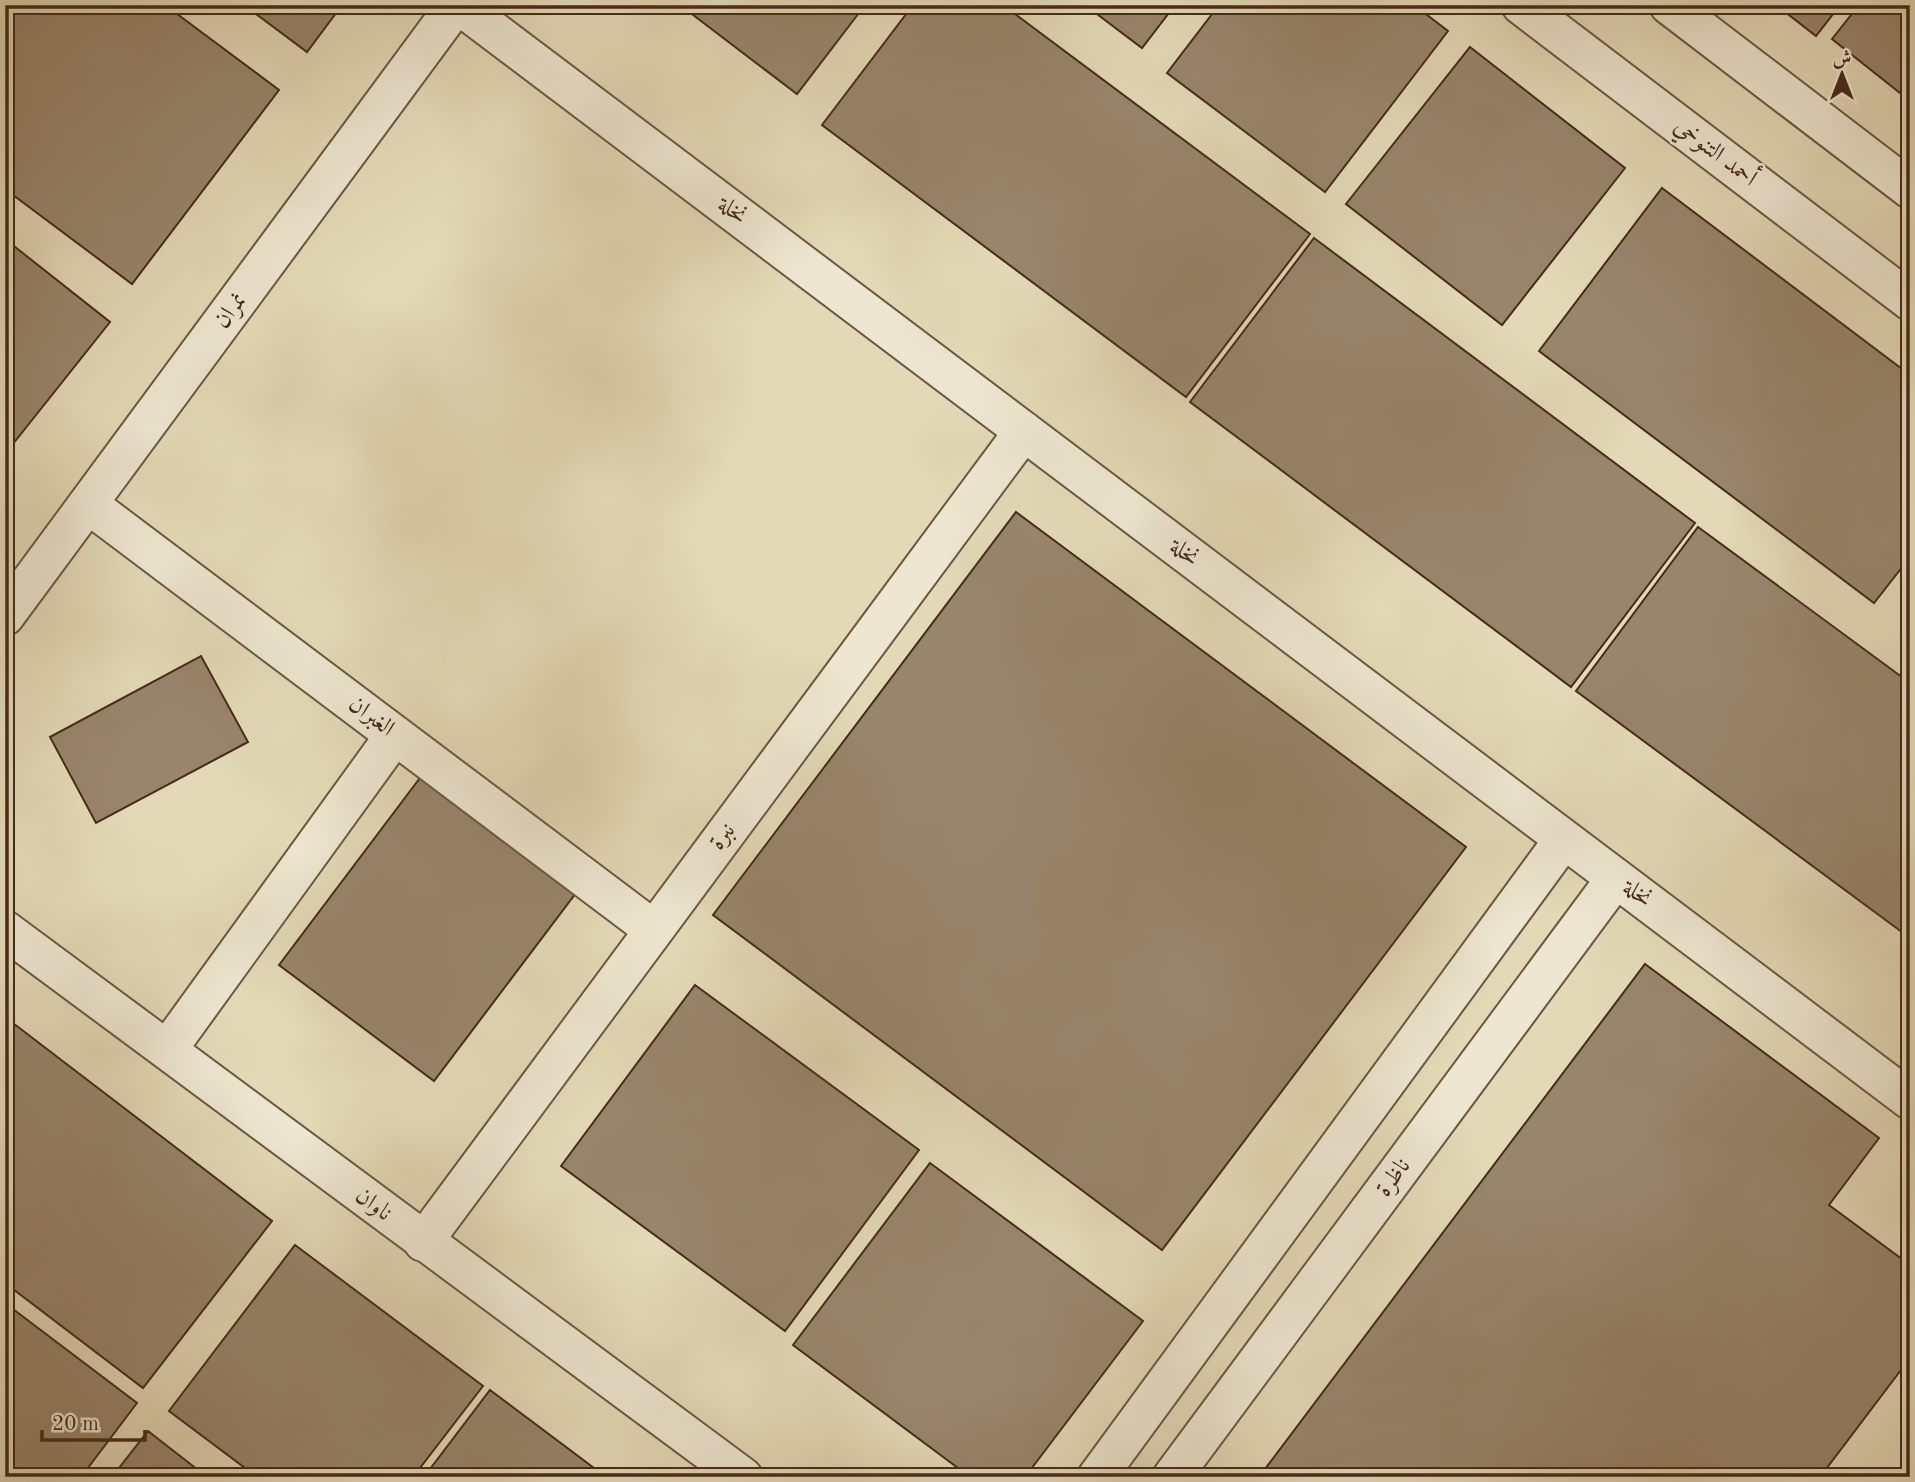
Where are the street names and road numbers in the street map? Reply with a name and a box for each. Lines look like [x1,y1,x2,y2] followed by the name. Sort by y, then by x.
[1666,109,1765,196] street label: أحمد التنوخي
[712,192,751,229] street label: نخلة
[210,289,253,334] street label: نمران
[1164,534,1203,571] street label: نخلة
[343,692,398,743] street label: الغبران
[705,819,741,855] street label: نبرة
[1617,875,1656,912] street label: نخلة
[1372,1154,1417,1202] street label: ناظرة
[350,1184,396,1226] street label: ناوان

